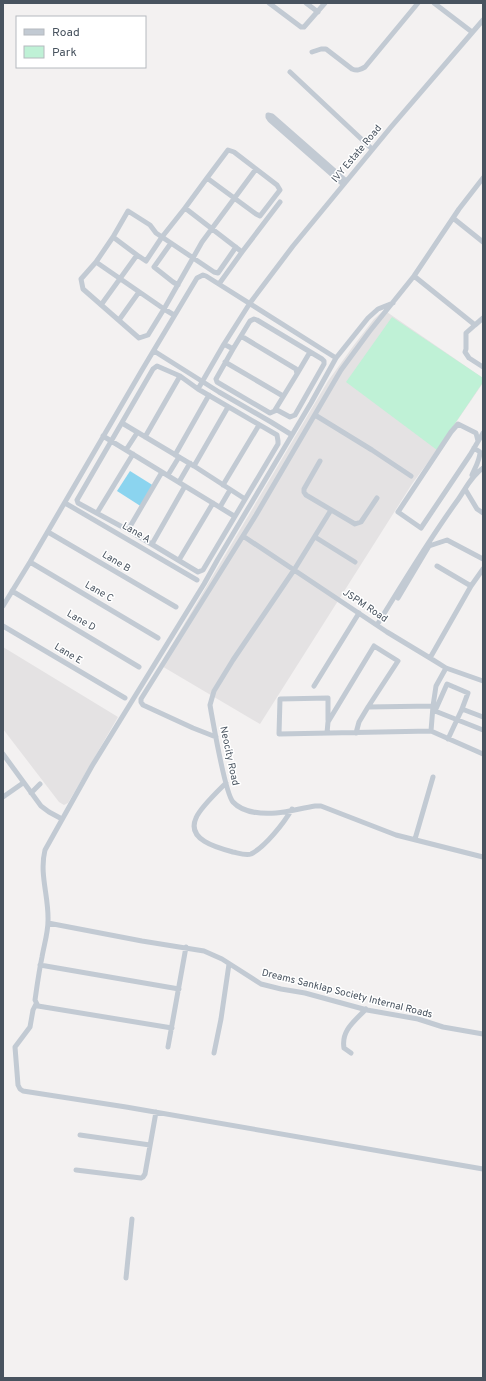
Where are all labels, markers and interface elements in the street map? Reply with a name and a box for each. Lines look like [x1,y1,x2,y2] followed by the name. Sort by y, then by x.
[16,16,146,68] legend
[52,25,80,41] text: Road
[52,45,77,61] text: Park
[329,122,385,186] street label: IVY Estate Road
[119,520,153,546] street label: Lane A
[99,548,133,576] street label: Lane B
[82,579,116,605] street label: Lane C
[340,586,390,626] street label: JSPM Road
[64,608,98,635] street label: Lane D
[52,641,84,667] street label: Lane E
[216,725,242,787] street label: Neocity Road
[260,966,434,1022] street label: Dreams Sanklap Society Internal Roads

